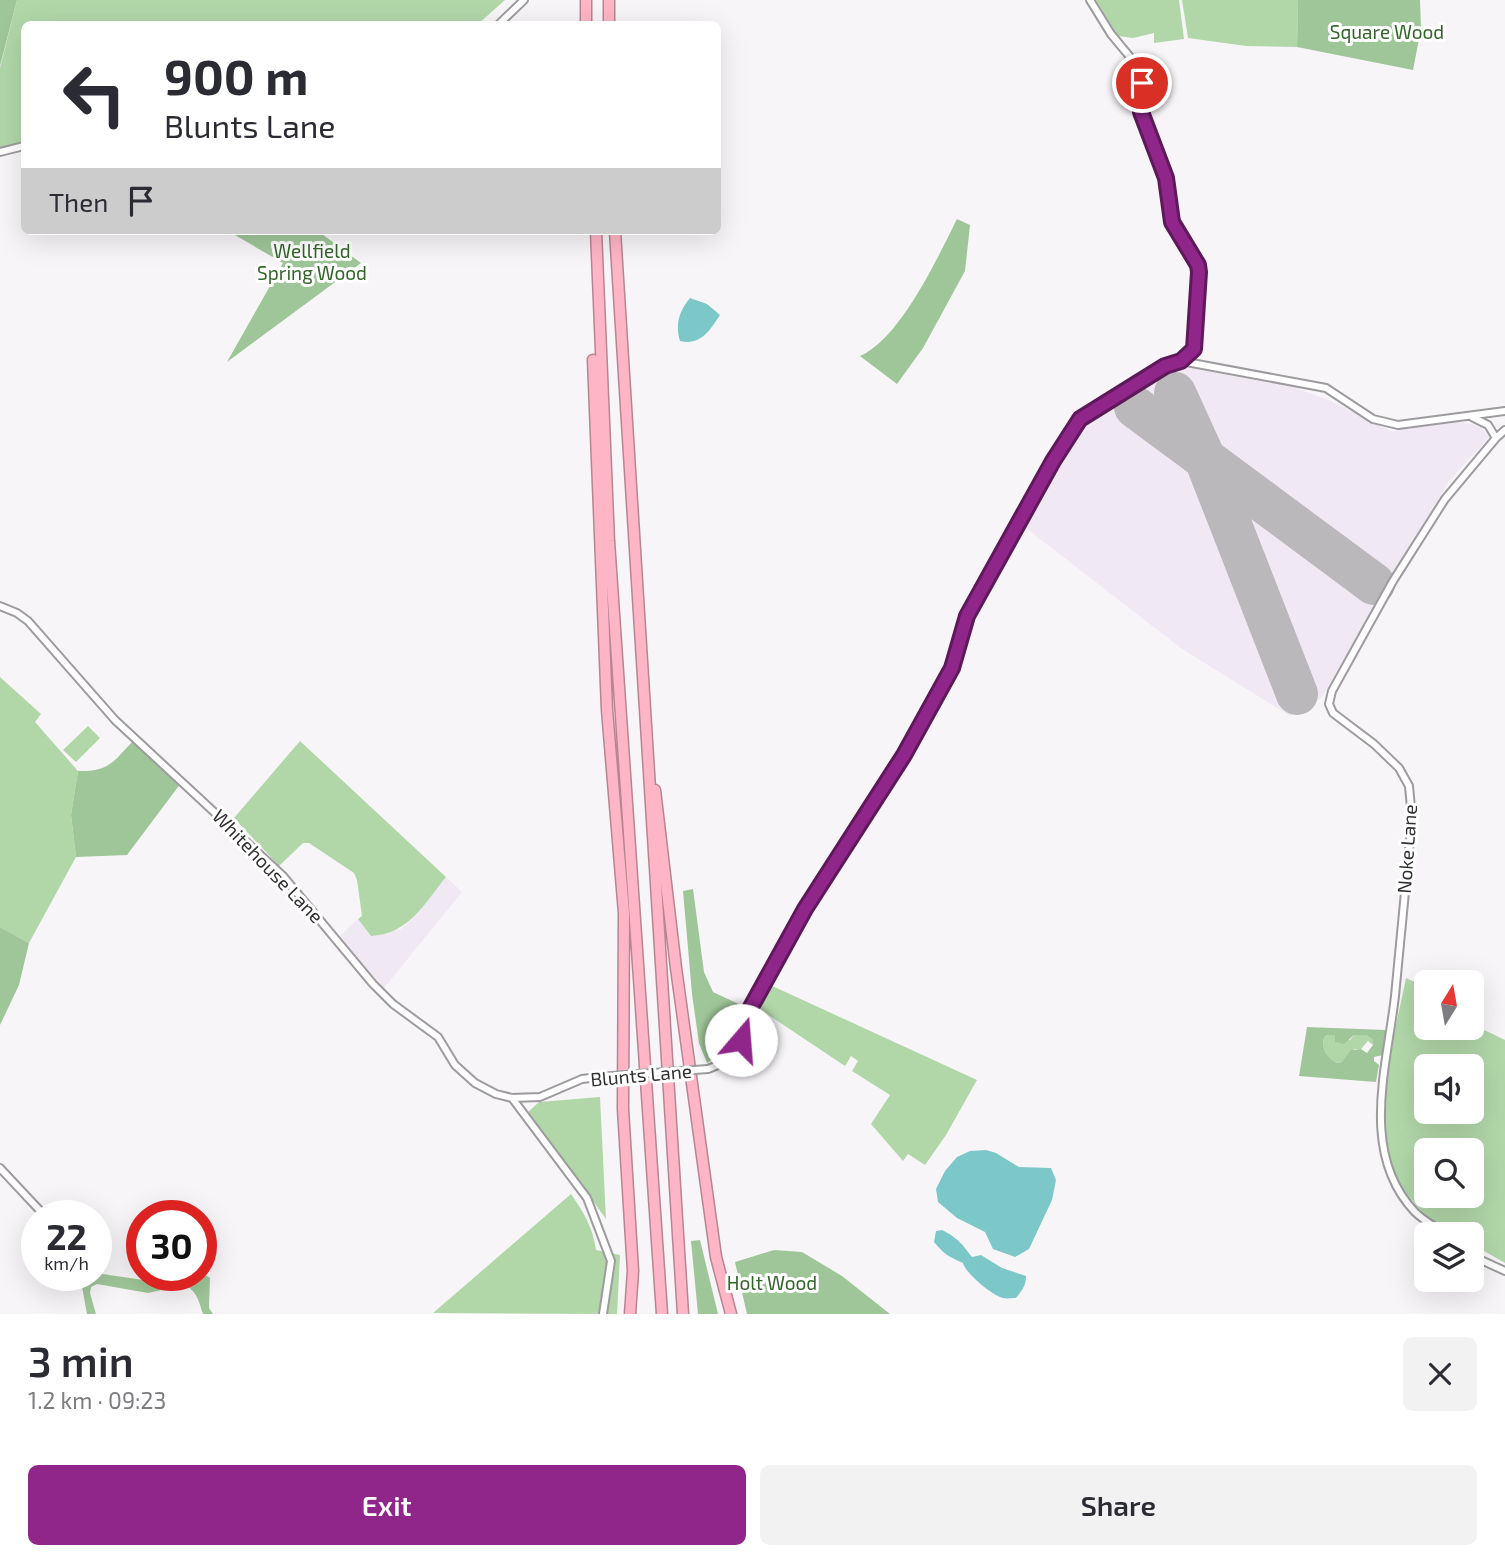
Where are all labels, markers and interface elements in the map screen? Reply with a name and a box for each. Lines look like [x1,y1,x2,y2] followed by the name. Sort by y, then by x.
[1330,20,1444,43] park label: Square Wood
[164,46,309,105] text: 900 m
[49,49,140,140] icon: left
[1112,53,1172,113] pin
[1123,64,1161,102] icon: arrive
[164,106,336,144] text: Blunts Lane
[122,182,160,220] icon: arrive
[49,186,108,217] text: Then
[257,239,367,284] park label: Wellfield Spring Wood
[208,804,329,927] street label: Whitehouse Lane
[1392,804,1421,894] street label: Noke Lane
[1414,970,1484,1040] north arrow
[1414,970,1484,1292] map controls
[704,1003,778,1077] position arrow
[1414,1054,1484,1124] button: sound
[589,1059,693,1090] street label: Blunts Lane
[1414,1138,1484,1208] button: search
[126,1200,217,1291] speed limit sign: 30
[46,1215,87,1257] text: 22
[1414,1222,1484,1292] button: layers
[44,1252,89,1274] text: km/h
[727,1271,817,1294] park label: Holt Wood
[28,1335,134,1385] text: 3 min
[1403,1337,1477,1411] button: close
[28,1386,166,1414] text: 1.2 km · 09:23
[28,1465,746,1545] button: Exit
[760,1465,1477,1545] button: Share

